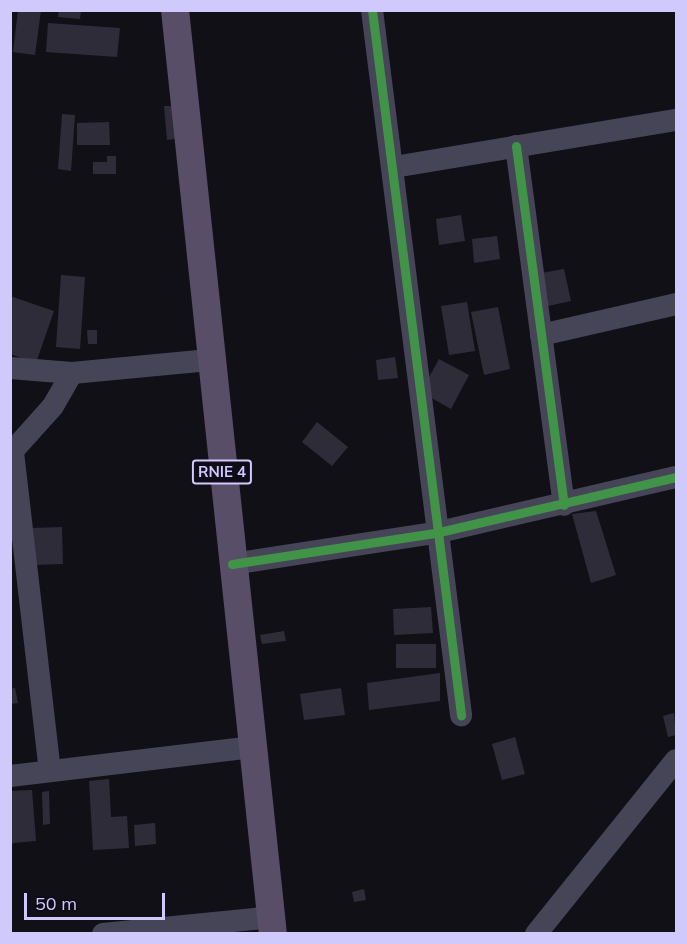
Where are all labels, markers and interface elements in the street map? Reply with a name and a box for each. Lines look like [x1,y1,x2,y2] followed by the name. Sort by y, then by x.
[190,460,254,484] road number: RNIE 4
[27,881,168,919] scale bar
[35,892,77,915] text: 50 m

